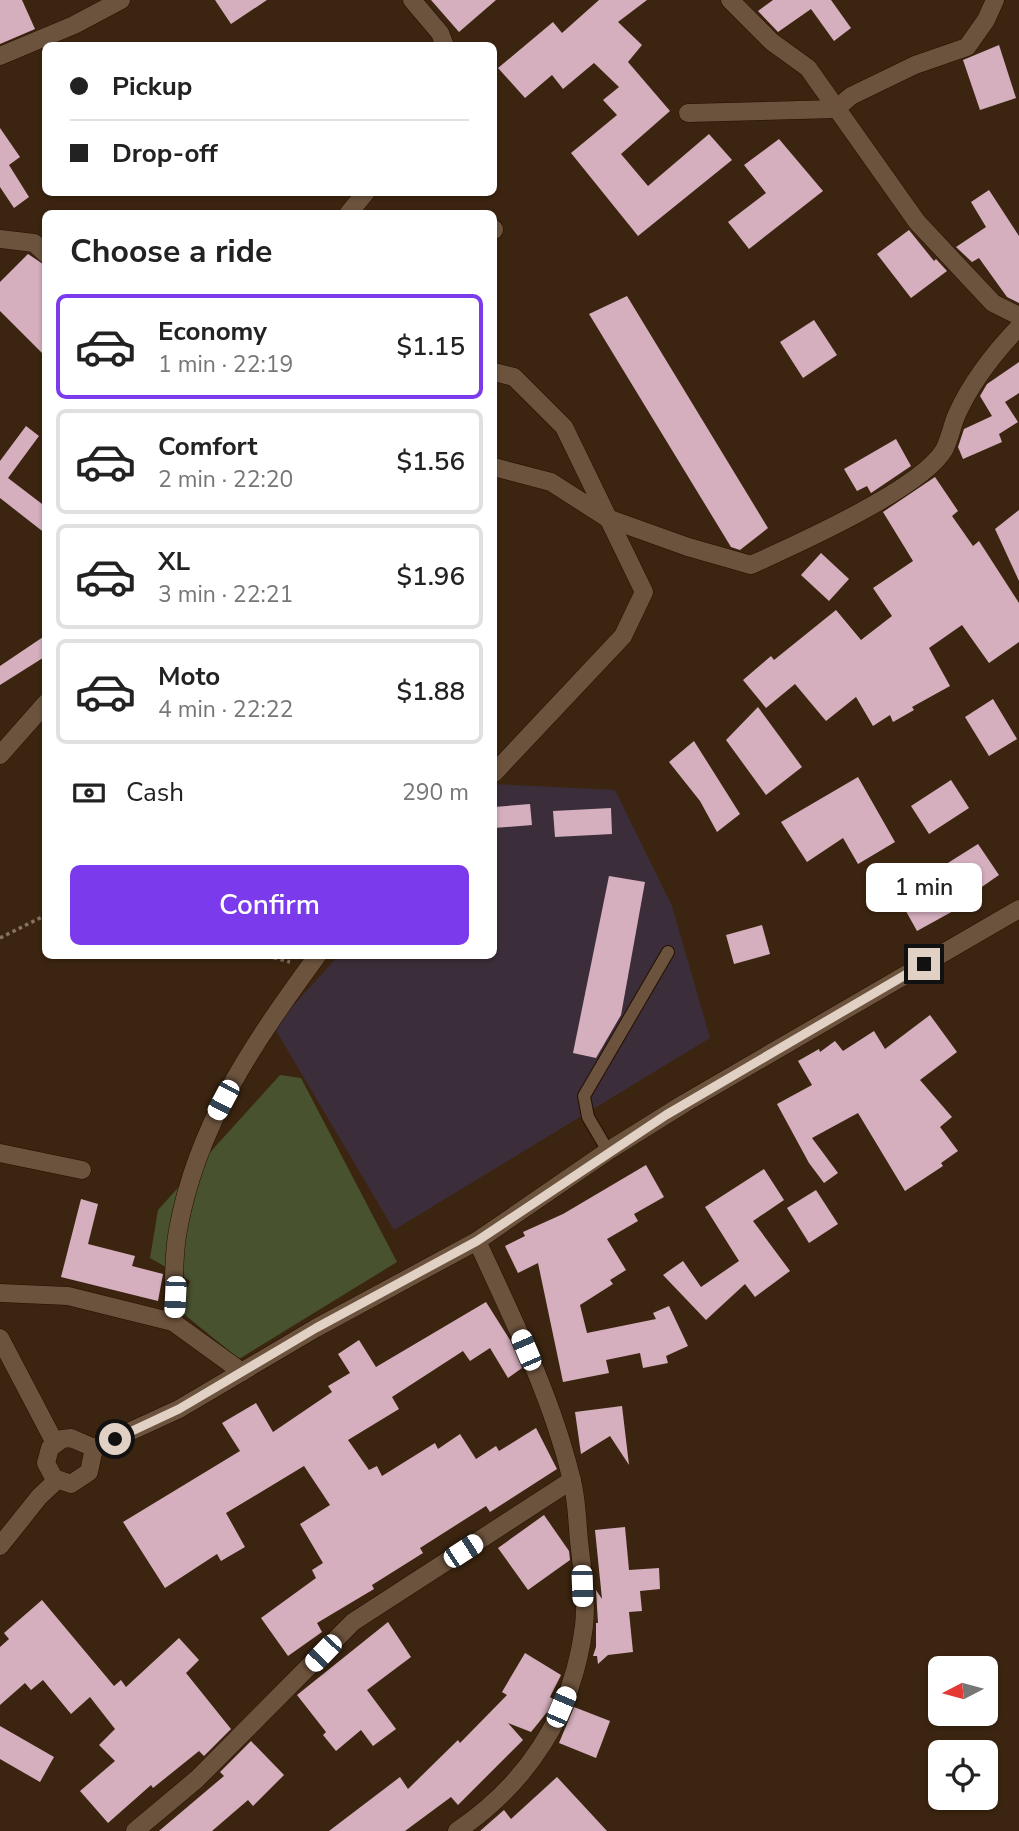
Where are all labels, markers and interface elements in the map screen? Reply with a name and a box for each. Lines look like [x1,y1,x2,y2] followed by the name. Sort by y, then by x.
[112,69,192,104] text: Pickup
[112,136,218,171] text: Drop-off
[70,230,272,273] text: Choose a ride
[158,314,267,349] text: Economy
[74,315,137,378] icon: car
[396,329,465,364] text: $1.15
[158,349,293,380] text: 1 min · 22:19
[158,429,258,464] text: Comfort
[74,430,137,493] icon: car
[396,444,465,479] text: $1.56
[158,464,293,495] text: 2 min · 22:20
[158,544,190,579] text: XL
[74,545,137,608] icon: car
[396,559,465,594] text: $1.96
[158,579,293,610] text: 3 min · 22:21
[158,659,220,694] text: Moto
[74,660,137,723] icon: car
[396,674,465,709] text: $1.88
[158,694,293,725] text: 4 min · 22:22
[70,774,108,812] icon: cash
[126,775,184,810] text: Cash
[402,777,469,808] text: 290 m
[866,862,982,912] callout: 1 min
[70,865,469,945] button: Confirm
[895,872,953,903] text: 1 min
[908,948,940,980] route end
[204,1077,243,1123] car
[164,1275,187,1319] car
[509,1327,544,1373] car
[99,1423,131,1455] route start
[440,1531,487,1571] car
[571,1565,594,1607] car
[301,1631,346,1675] car
[928,1656,998,1726] north arrow
[928,1656,998,1810] map controls
[544,1684,579,1730] car
[928,1740,998,1810] button: locate

